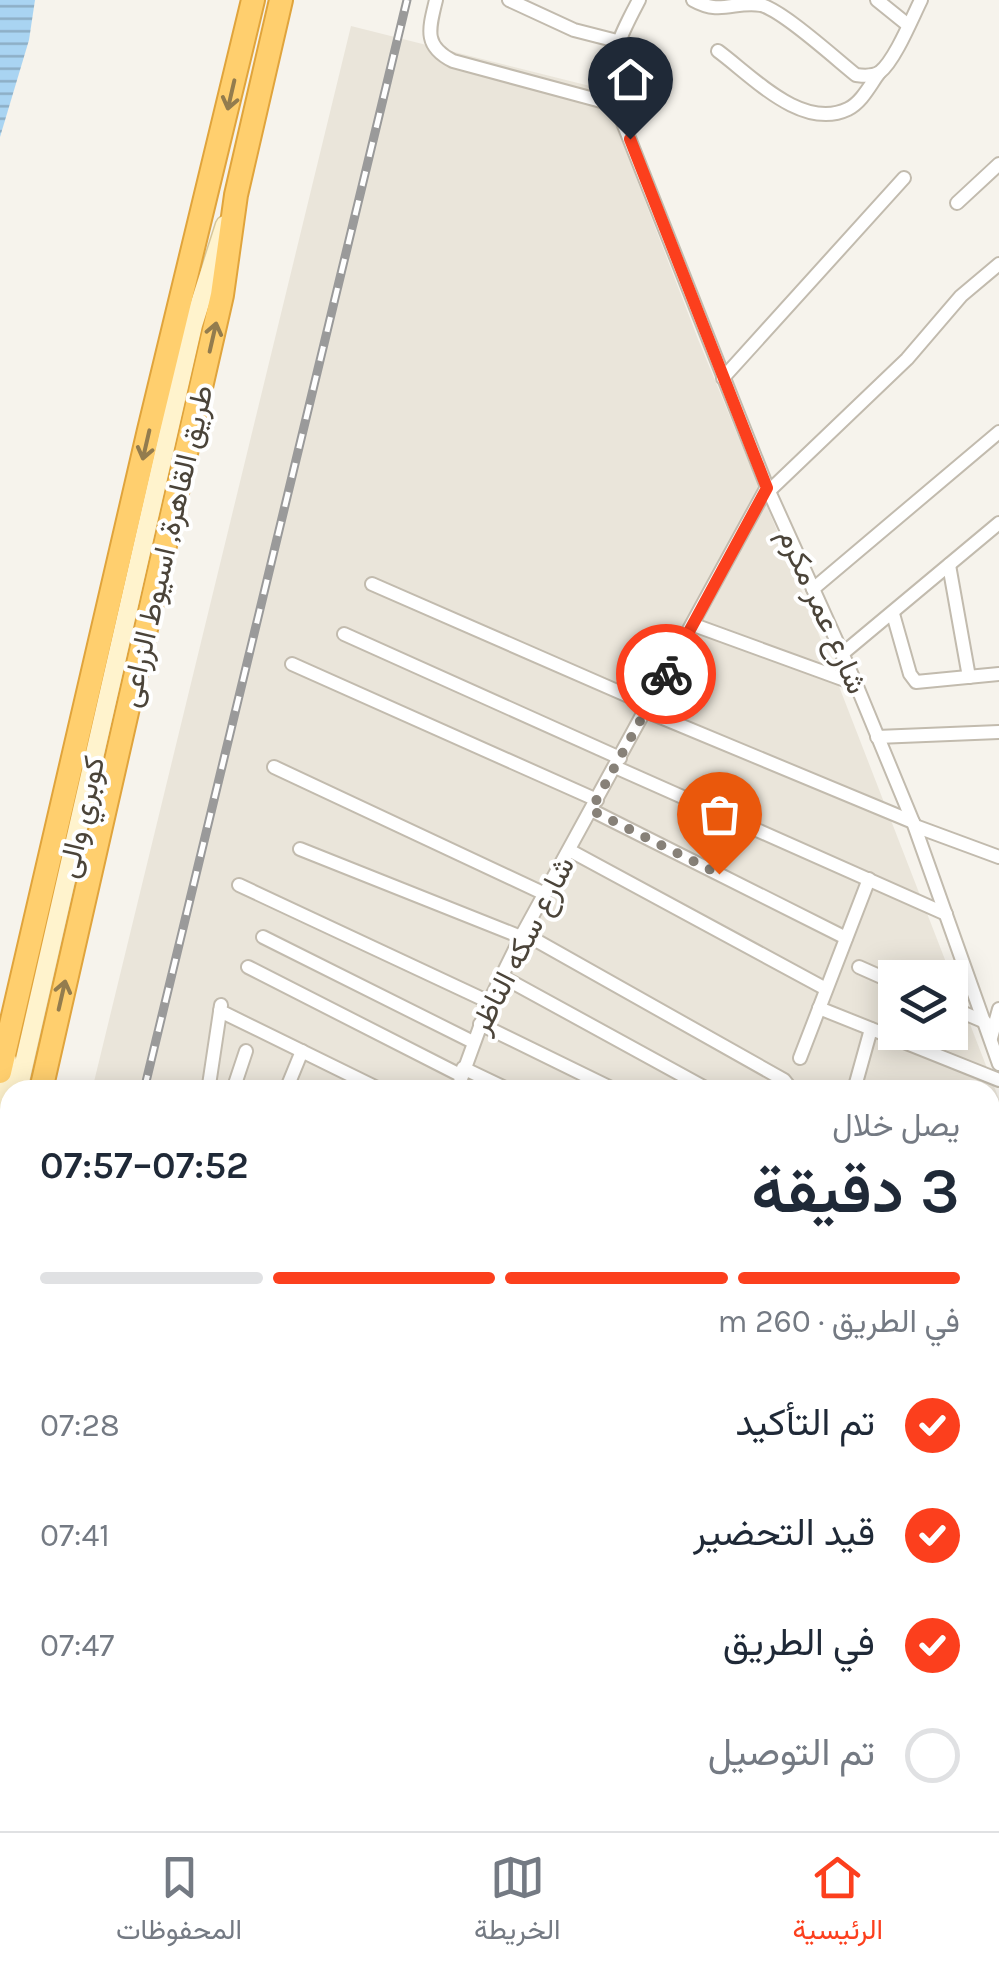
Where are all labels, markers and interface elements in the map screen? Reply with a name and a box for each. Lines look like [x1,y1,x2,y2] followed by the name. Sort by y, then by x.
[588,37,673,140] pin
[603,52,658,107] icon: home
[220,79,239,110] one-way arrow
[205,322,223,354] one-way arrow
[111,381,221,711] street label: طريق القاهرة, اسيوط الزراعى
[135,428,154,460] one-way arrow
[769,523,876,700] street label: شارع عمر مكرم
[616,624,716,724] courier
[639,647,694,702] icon: bike
[50,753,118,883] street label: كوبري والى
[677,772,762,875] pin
[692,787,747,842] icon: bag
[462,850,584,1041] street label: شارع سكه الناظر
[878,960,968,1050] map controls
[878,960,968,1050] button: layers
[54,980,73,1012] one-way arrow
[832,1107,960,1144] text: يصل خلال
[40,1143,249,1188] text: 07:52–07:57
[751,1152,960,1228] text: 3 دقيقة
[717,1303,960,1340] text: في الطريق · 260 m
[905,1398,960,1453] icon: check
[735,1400,875,1445] text: تم التأكيد
[40,1407,120,1444] text: 07:28
[905,1508,960,1563] icon: check
[693,1510,875,1555] text: قيد التحضير
[40,1517,110,1554] text: 07:41
[905,1618,960,1673] icon: check
[723,1620,875,1665] text: في الطريق
[40,1627,114,1664] text: 07:47
[708,1730,875,1775] text: تم التوصيل
[116,1850,242,1954] tab: المحفوظات
[474,1850,561,1954] tab: الخريطة
[793,1850,883,1954] tab: الرئيسية

